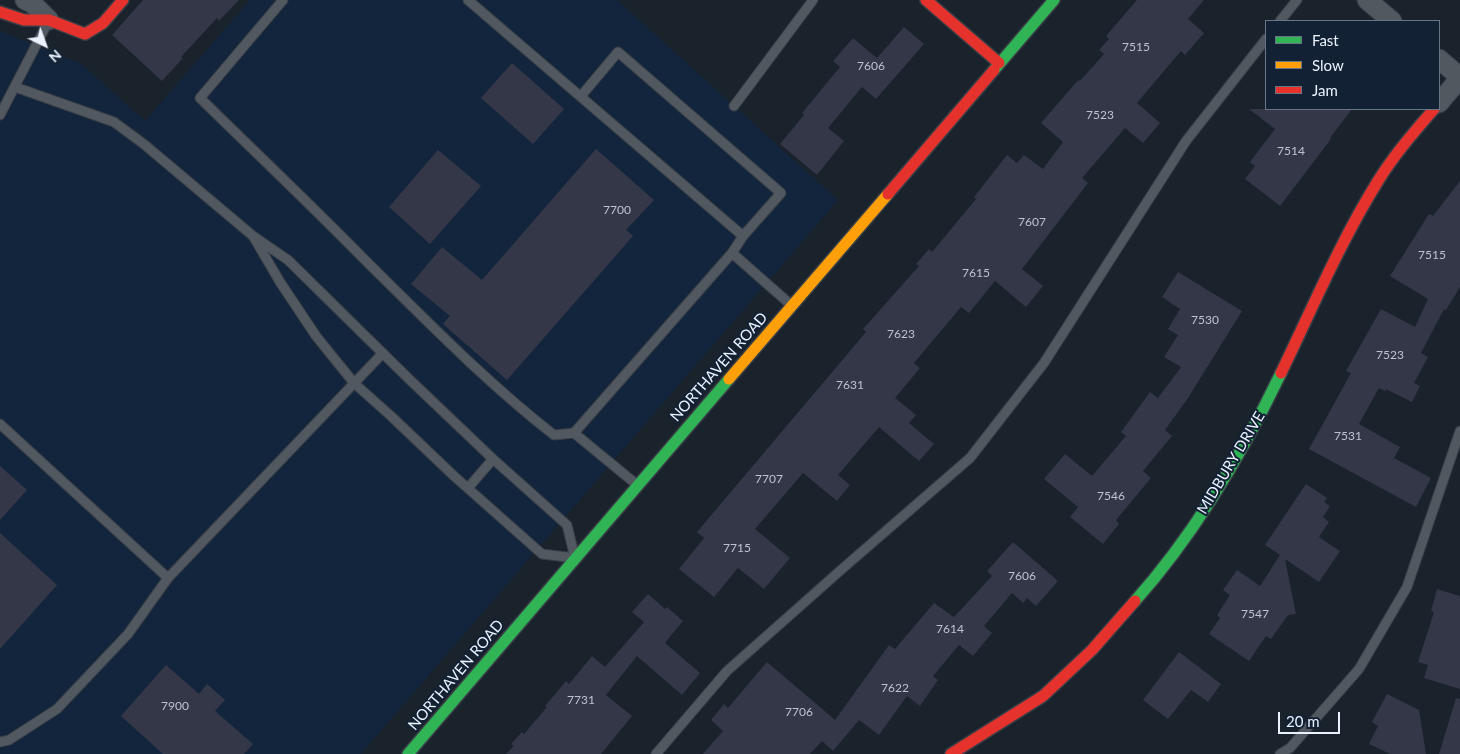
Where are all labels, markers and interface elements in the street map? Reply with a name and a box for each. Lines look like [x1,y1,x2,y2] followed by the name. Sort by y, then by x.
[20,20,70,70] north arrow
[1265,20,1440,110] legend
[1312,31,1339,49] text: Fast
[1122,40,1150,54] house number: 7515
[46,47,65,66] text: N
[1312,56,1344,74] text: Slow
[857,59,885,73] house number: 7606
[1312,81,1338,99] text: Jam
[1086,108,1114,122] house number: 7523
[1277,144,1305,158] house number: 7514
[603,203,631,217] house number: 7700
[1018,215,1046,229] house number: 7607
[1418,248,1446,262] house number: 7515
[962,266,990,280] house number: 7615
[667,309,771,425] street label: NORTHAVEN ROAD
[1191,313,1219,327] house number: 7530
[887,327,915,341] house number: 7623
[1376,348,1404,362] house number: 7523
[836,378,864,392] house number: 7631
[1193,409,1269,517] street label: MIDBURY DRIVE
[1334,429,1362,443] house number: 7531
[755,472,783,486] house number: 7707
[1097,489,1125,503] house number: 7546
[723,541,751,555] house number: 7715
[1008,569,1036,583] house number: 7606
[1241,607,1269,621] house number: 7547
[404,616,508,734] street label: NORTHAVEN ROAD
[936,622,964,636] house number: 7614
[881,681,909,695] house number: 7622
[567,693,595,707] house number: 7731
[161,699,189,713] house number: 7900
[1280,702,1342,734] scale bar
[785,705,813,719] house number: 7706
[1286,712,1320,730] text: 20 m

